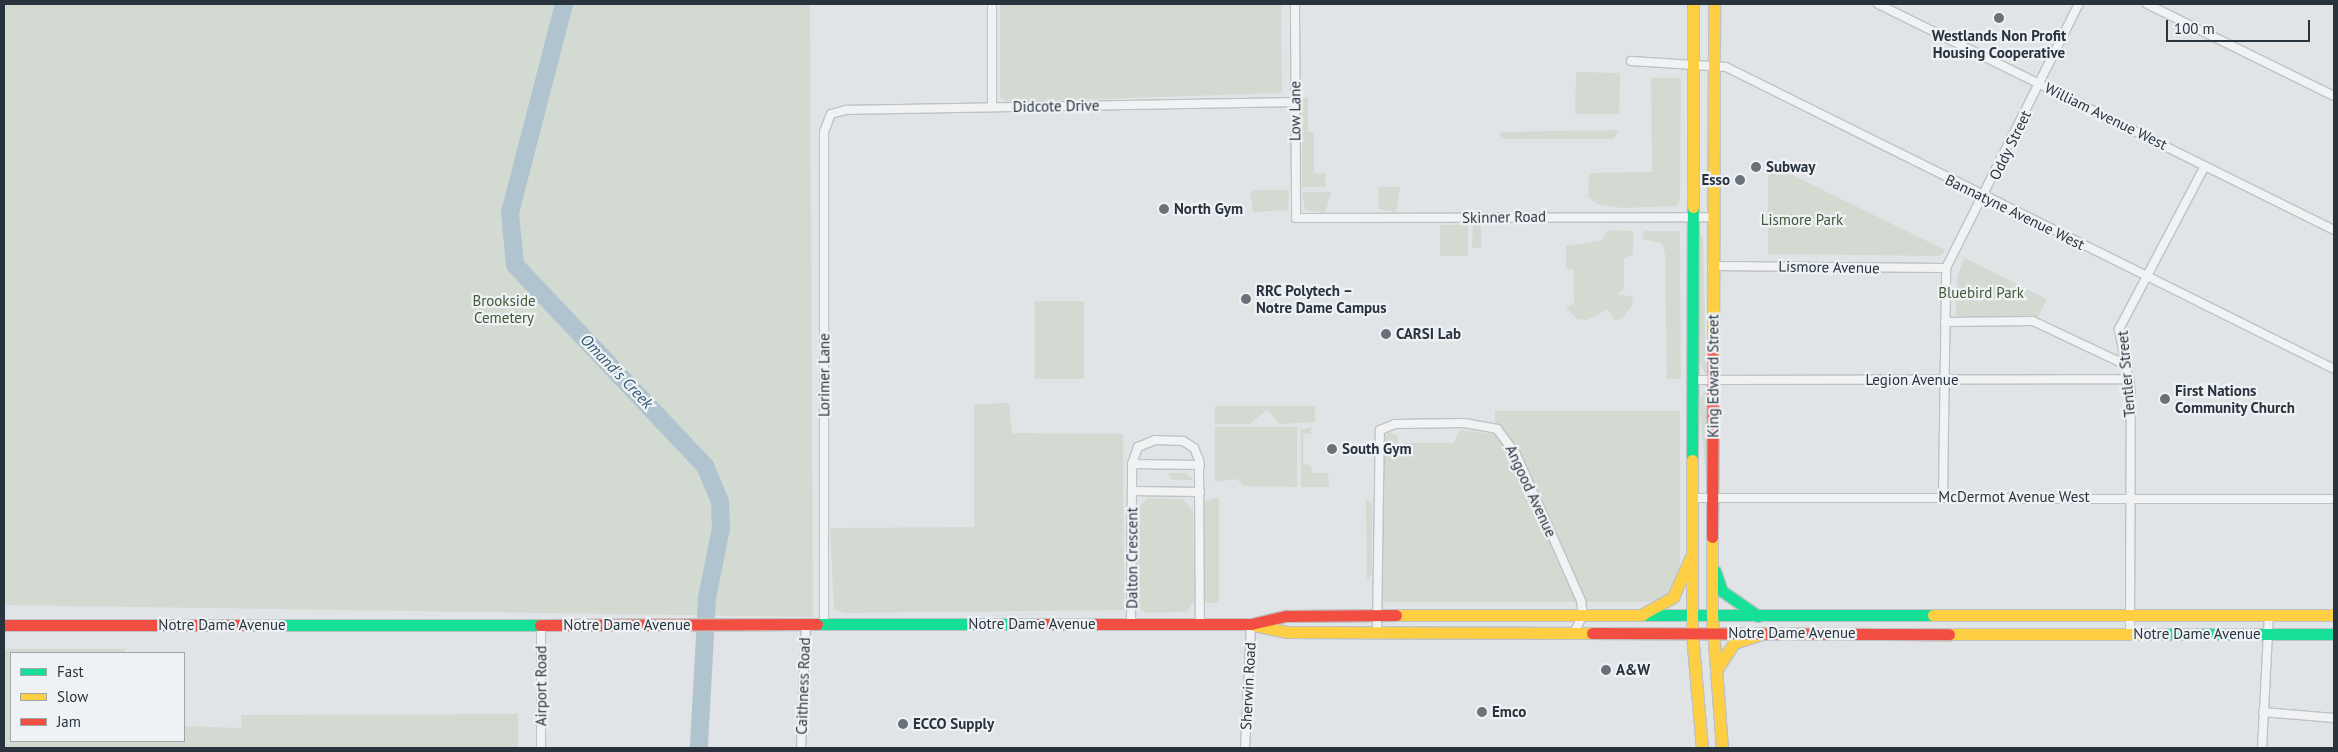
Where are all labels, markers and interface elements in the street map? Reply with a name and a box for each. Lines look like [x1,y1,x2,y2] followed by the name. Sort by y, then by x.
[2168,10,2312,42] scale bar
[1993,12,2005,24] marker: Westlands Non Profit Housing Cooperative
[2174,19,2215,38] text: 100 m
[1932,26,2066,61] place label: Westlands Non Profit Housing Cooperative
[2042,78,2170,154] street label: William Avenue West
[1286,81,1304,141] street label: Low Lane
[1013,96,1099,116] street label: Didcote Drive
[1985,107,2035,183] street label: Oddy Street
[1766,158,1815,176] place label: Subway
[1750,161,1762,173] marker: Subway
[1942,170,2088,254] street label: Bannatyne Avenue West
[1701,171,1730,189] place label: Esso
[1734,174,1746,186] marker: Esso
[1174,200,1243,218] place label: North Gym
[1158,203,1170,215] marker: North Gym
[1462,207,1546,227] street label: Skinner Road
[1761,211,1843,229] park label: Lismore Park
[1778,257,1880,277] street label: Lismore Avenue
[1256,281,1387,316] place label: RRC Polytech – Notre Dame Campus
[1938,284,2024,302] park label: Bluebird Park
[472,291,536,326] park label: Brookside Cemetery
[1240,293,1252,305] marker: RRC Polytech – Notre Dame Campus
[1704,314,1722,438] street label: King Edward Street
[1396,325,1461,343] place label: CARSI Lab
[1380,328,1392,340] marker: CARSI Lab
[577,330,657,412] water label: Omand's Creek
[2113,330,2139,418] street label: Tentler Street
[815,333,833,417] street label: Lorimer Lane
[1865,371,1959,389] street label: Legion Avenue
[2175,381,2296,416] place label: First Nations Community Church
[2159,393,2171,405] marker: First Nations Community Church
[1342,440,1412,458] place label: South Gym
[1502,442,1560,540] street label: Angood Avenue
[1326,443,1338,455] marker: South Gym
[1938,488,2090,506] street label: McDermot Avenue West
[1123,507,1141,609] street label: Dalton Crescent
[968,615,1096,633] street label: Notre Dame Avenue
[158,616,286,634] street label: Notre Dame Avenue
[563,616,691,634] street label: Notre Dame Avenue
[1728,624,1856,642] street label: Notre Dame Avenue
[2133,625,2261,643] street label: Notre Dame Avenue
[792,637,814,735] street label: Caithness Road
[1237,642,1259,730] street label: Sherwin Road
[532,646,550,726] street label: Airport Road
[10,652,185,742] legend
[1616,661,1650,679] place label: A&W
[57,662,84,681] text: Fast
[1600,664,1612,676] marker: A&W
[57,687,88,706] text: Slow
[1492,703,1526,721] place label: Emco
[1476,706,1488,718] marker: Emco
[57,712,81,731] text: Jam
[913,715,994,733] place label: ECCO Supply
[897,718,909,730] marker: ECCO Supply

